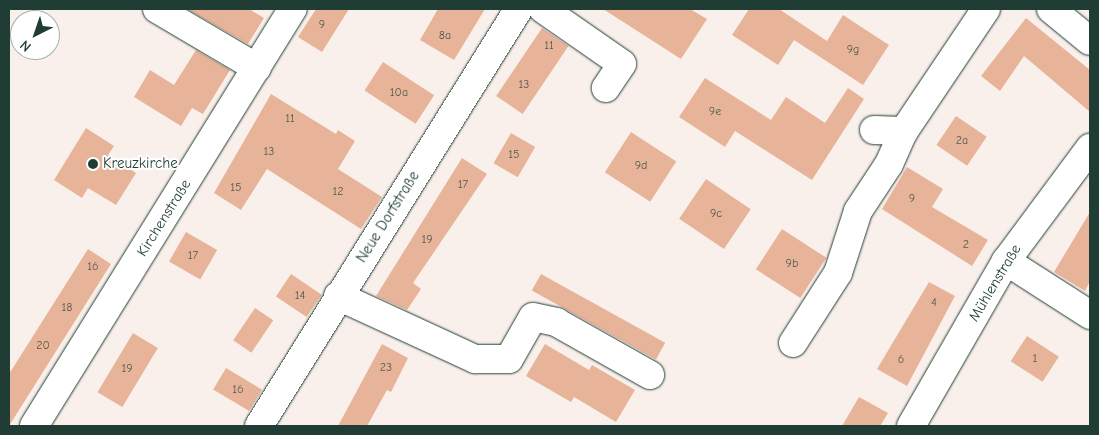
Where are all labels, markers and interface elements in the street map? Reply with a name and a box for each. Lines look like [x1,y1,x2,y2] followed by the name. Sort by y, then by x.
[10,10,60,60] north arrow
[319,18,325,32] house number: 9
[439,29,451,43] house number: 8a
[16,37,35,55] text: N
[544,39,554,53] house number: 11
[847,43,859,57] house number: 9g
[519,78,529,92] house number: 13
[390,86,408,100] house number: 10a
[709,105,721,119] house number: 9e
[285,112,295,126] house number: 11
[956,134,968,148] house number: 2a
[264,145,274,159] house number: 13
[508,148,520,162] house number: 15
[103,155,178,173] place label: Kreuzkirche
[87,158,99,170] marker: Kreuzkirche
[635,159,647,173] house number: 9d
[353,168,423,266] street label: Neue Dorfstraße
[133,176,195,260] street label: Kirchenstraße
[458,178,468,192] house number: 17
[230,181,242,195] house number: 15
[332,185,344,199] house number: 12
[909,192,915,206] house number: 9
[710,207,722,221] house number: 9c
[421,233,433,247] house number: 19
[963,238,969,252] house number: 2
[965,241,1025,325] street label: Mühlenstraße
[188,249,198,263] house number: 17
[786,257,798,271] house number: 9b
[87,260,99,274] house number: 16
[295,289,305,303] house number: 14
[931,296,937,310] house number: 4
[62,301,72,315] house number: 18
[36,339,50,353] house number: 20
[1033,352,1037,366] house number: 1
[898,353,904,367] house number: 6
[380,361,392,375] house number: 23
[121,362,133,376] house number: 19
[232,383,244,397] house number: 16

